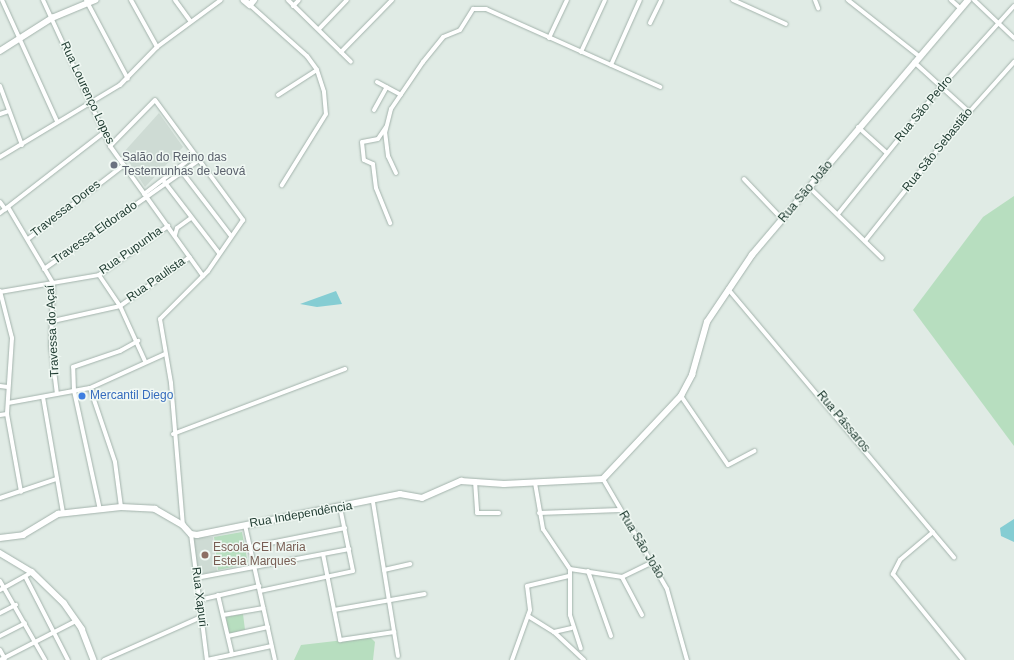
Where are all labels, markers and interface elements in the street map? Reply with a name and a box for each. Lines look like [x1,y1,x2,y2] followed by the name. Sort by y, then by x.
[57,39,117,147] street label: Rua Lourenço Lopes
[892,73,956,145] street label: Rua São Pedro
[900,105,976,195] street label: Rua São Sebastião
[122,151,245,179] place label: Salão do Reino das Testemunhas de Jeová
[776,158,836,226] street label: Rua São João
[109,160,119,170] marker: Salão do Reino das Testemunhas de Jeová
[28,177,104,241] street label: Travessa Dores
[50,198,140,268] street label: Travessa Eldorado
[97,224,165,278] street label: Rua Pupunha
[124,255,188,305] street label: Rua Paulista
[43,284,63,378] street label: Travessa do Açaí
[90,389,173,403] place label: Mercantil Diego
[813,389,873,455] street label: Rua Pássaros
[77,391,87,401] marker: Mercantil Diego
[248,499,354,531] street label: Rua Independência
[615,509,667,581] street label: Rua São João
[213,541,306,569] place label: Escola CEI Maria Estela Marques
[200,550,210,560] marker: Escola CEI Maria Estela Marques
[188,566,210,628] street label: Rua Xapuri

